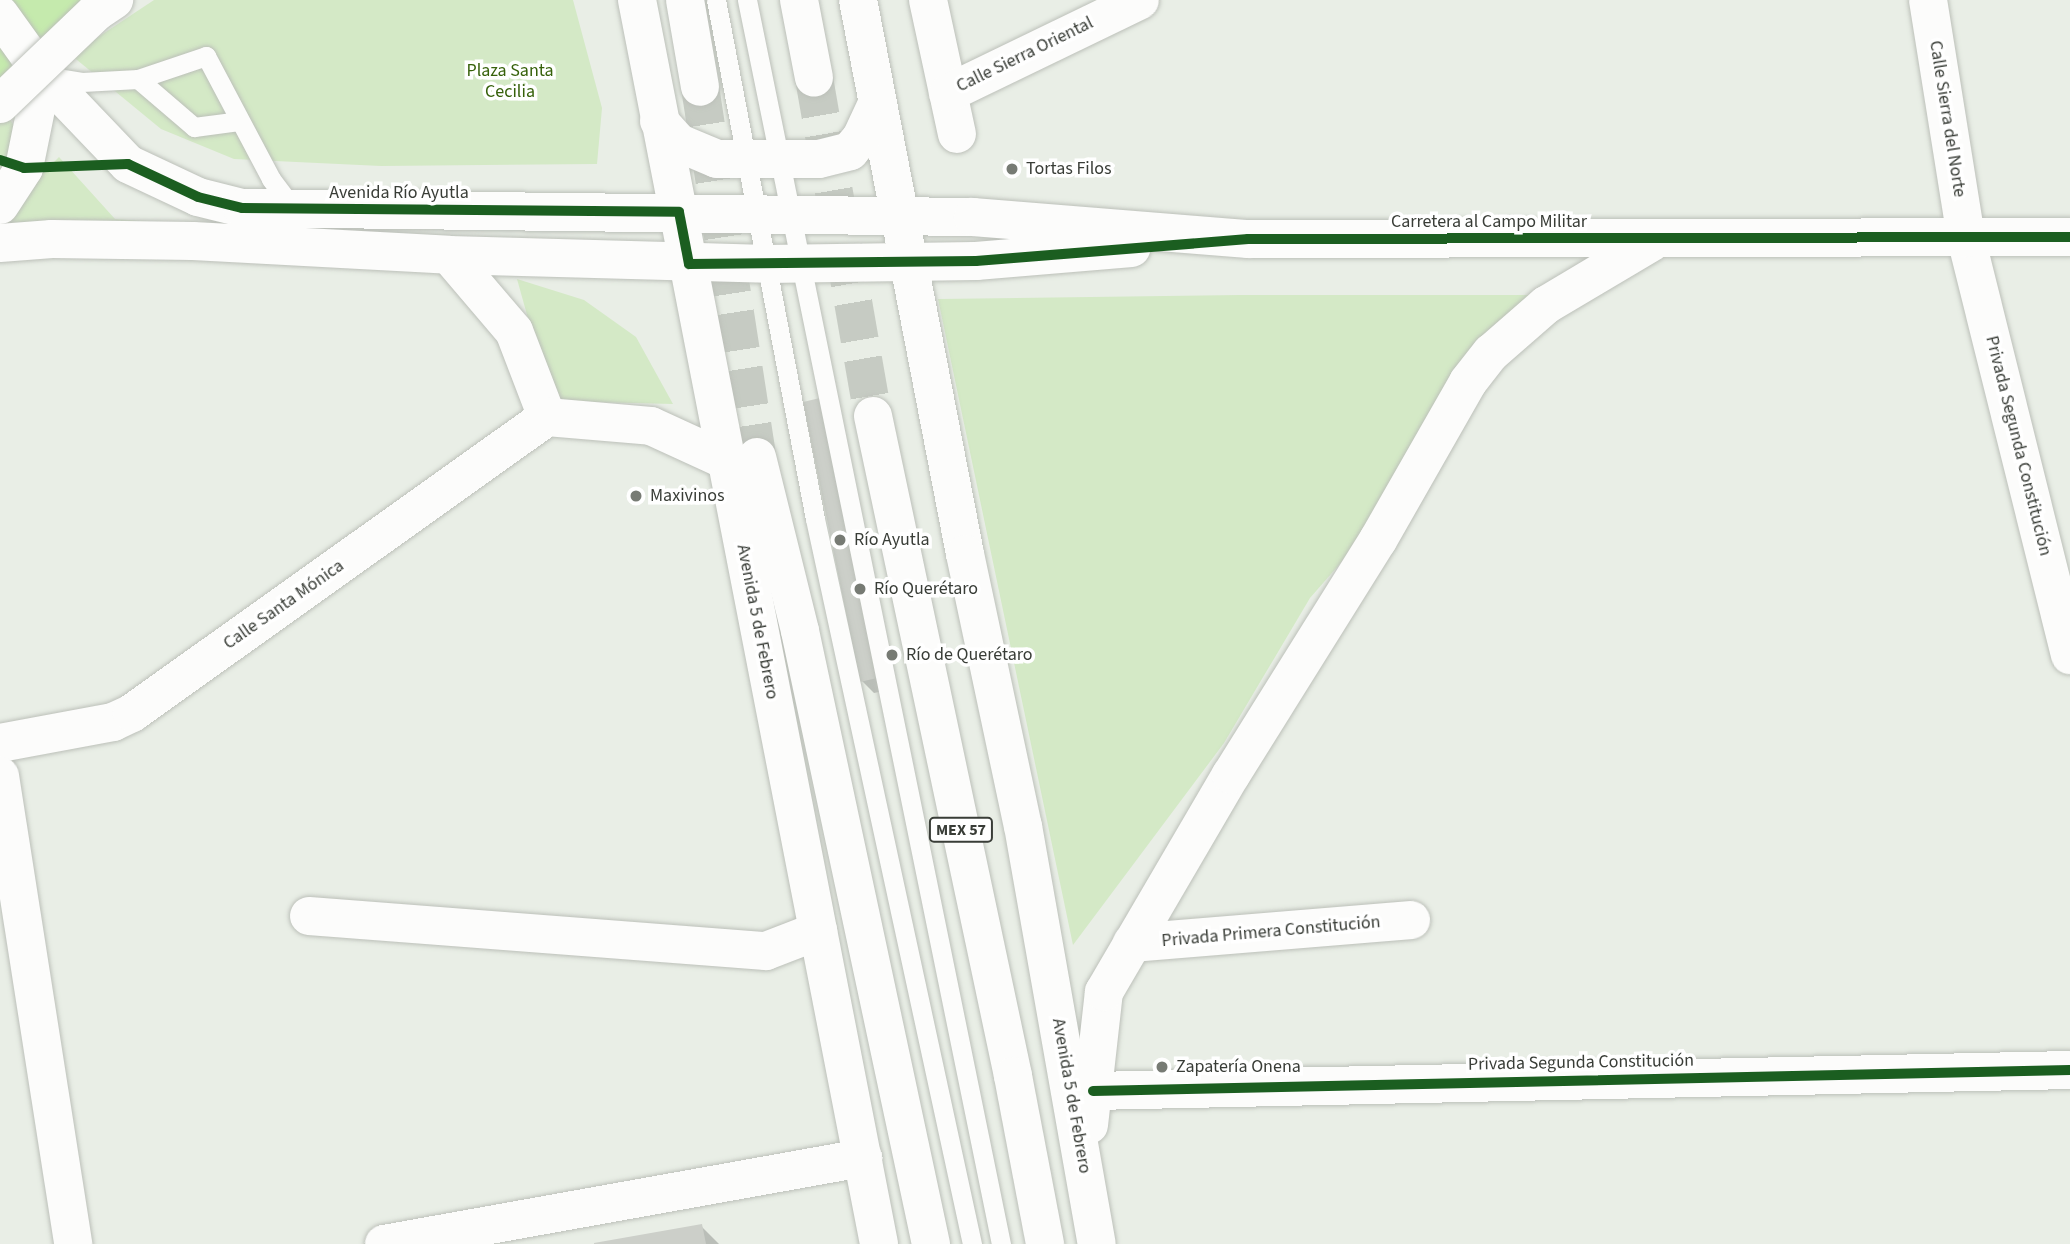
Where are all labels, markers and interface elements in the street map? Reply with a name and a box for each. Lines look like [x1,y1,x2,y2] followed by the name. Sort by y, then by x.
[953,13,1097,97] street label: Calle Sierra Oriental
[1924,39,1970,199] street label: Calle Sierra del Norte
[466,61,554,104] park label: Plaza Santa Cecilia
[1026,158,1112,180] place label: Tortas Filos
[1004,161,1020,177] marker: Tortas Filos
[329,182,469,204] street label: Avenida Río Ayutla
[1391,211,1587,233] street label: Carretera al Campo Militar
[1980,334,2056,558] street label: Privada Segunda Constitución
[650,485,725,507] place label: Maxivinos
[628,488,644,504] marker: Maxivinos
[854,529,930,551] place label: Río Ayutla
[832,532,848,548] marker: Río Ayutla
[731,543,783,701] street label: Avenida 5 de Febrero
[220,555,348,655] street label: Calle Santa Mónica
[874,578,978,600] place label: Río Querétaro
[852,581,868,597] marker: Río Querétaro
[906,644,1033,666] place label: Río de Querétaro
[884,647,900,663] marker: Río de Querétaro
[928,818,994,842] road number: MEX 57
[1161,912,1381,952] street label: Privada Primera Constitución
[1047,1017,1095,1175] street label: Avenida 5 de Febrero
[1468,1050,1694,1076] street label: Privada Segunda Constitución
[1176,1056,1301,1078] place label: Zapatería Onena
[1154,1059,1170,1075] marker: Zapatería Onena

